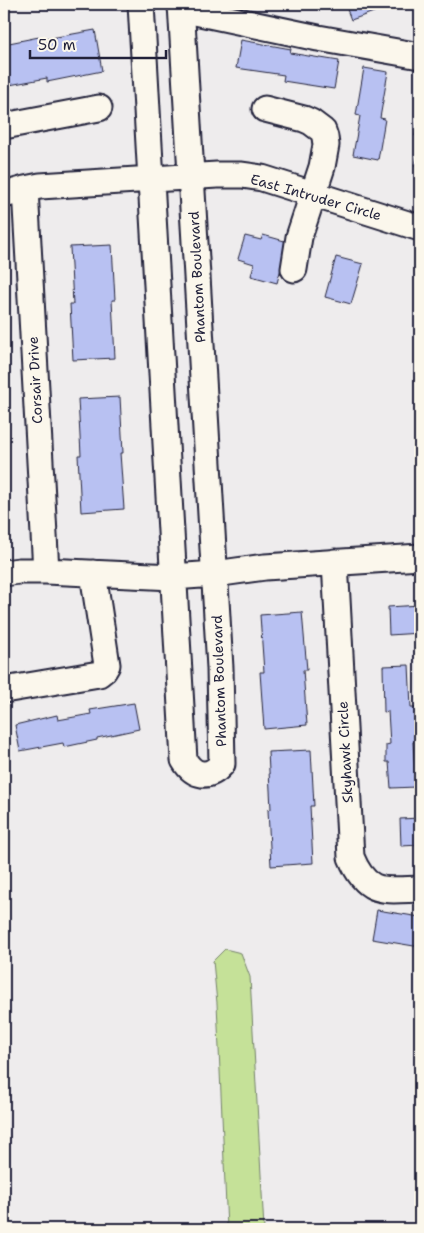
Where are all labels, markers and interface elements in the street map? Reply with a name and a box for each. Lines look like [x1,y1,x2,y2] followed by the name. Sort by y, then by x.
[30,28,166,60] scale bar
[38,35,76,55] text: 50 m
[248,170,384,224] street label: East Intruder Circle
[185,211,209,343] street label: Phantom Boulevard
[24,336,46,424] street label: Corsair Drive
[208,615,230,747] street label: Phantom Boulevard
[333,700,357,803] street label: Skyhawk Circle

